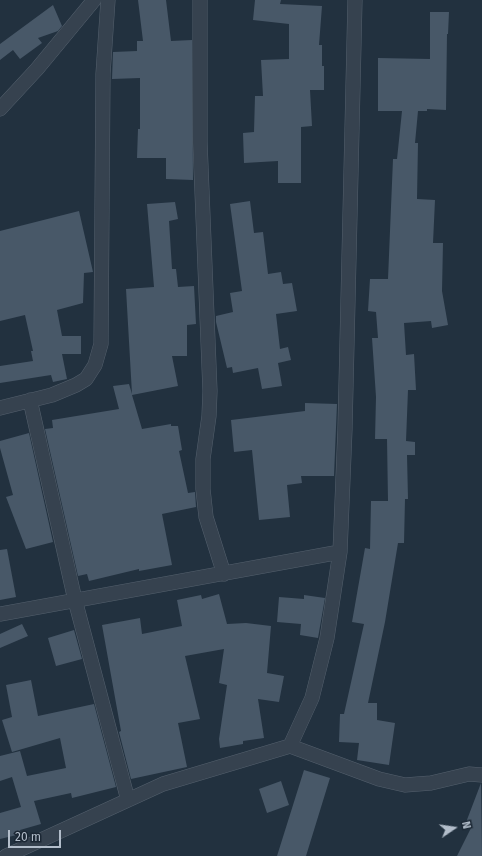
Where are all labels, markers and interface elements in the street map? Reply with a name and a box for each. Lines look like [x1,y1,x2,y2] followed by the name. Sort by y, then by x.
[434,808,474,848] north arrow
[459,820,473,830] text: N
[10,822,63,848] scale bar
[15,830,41,844] text: 20 m

